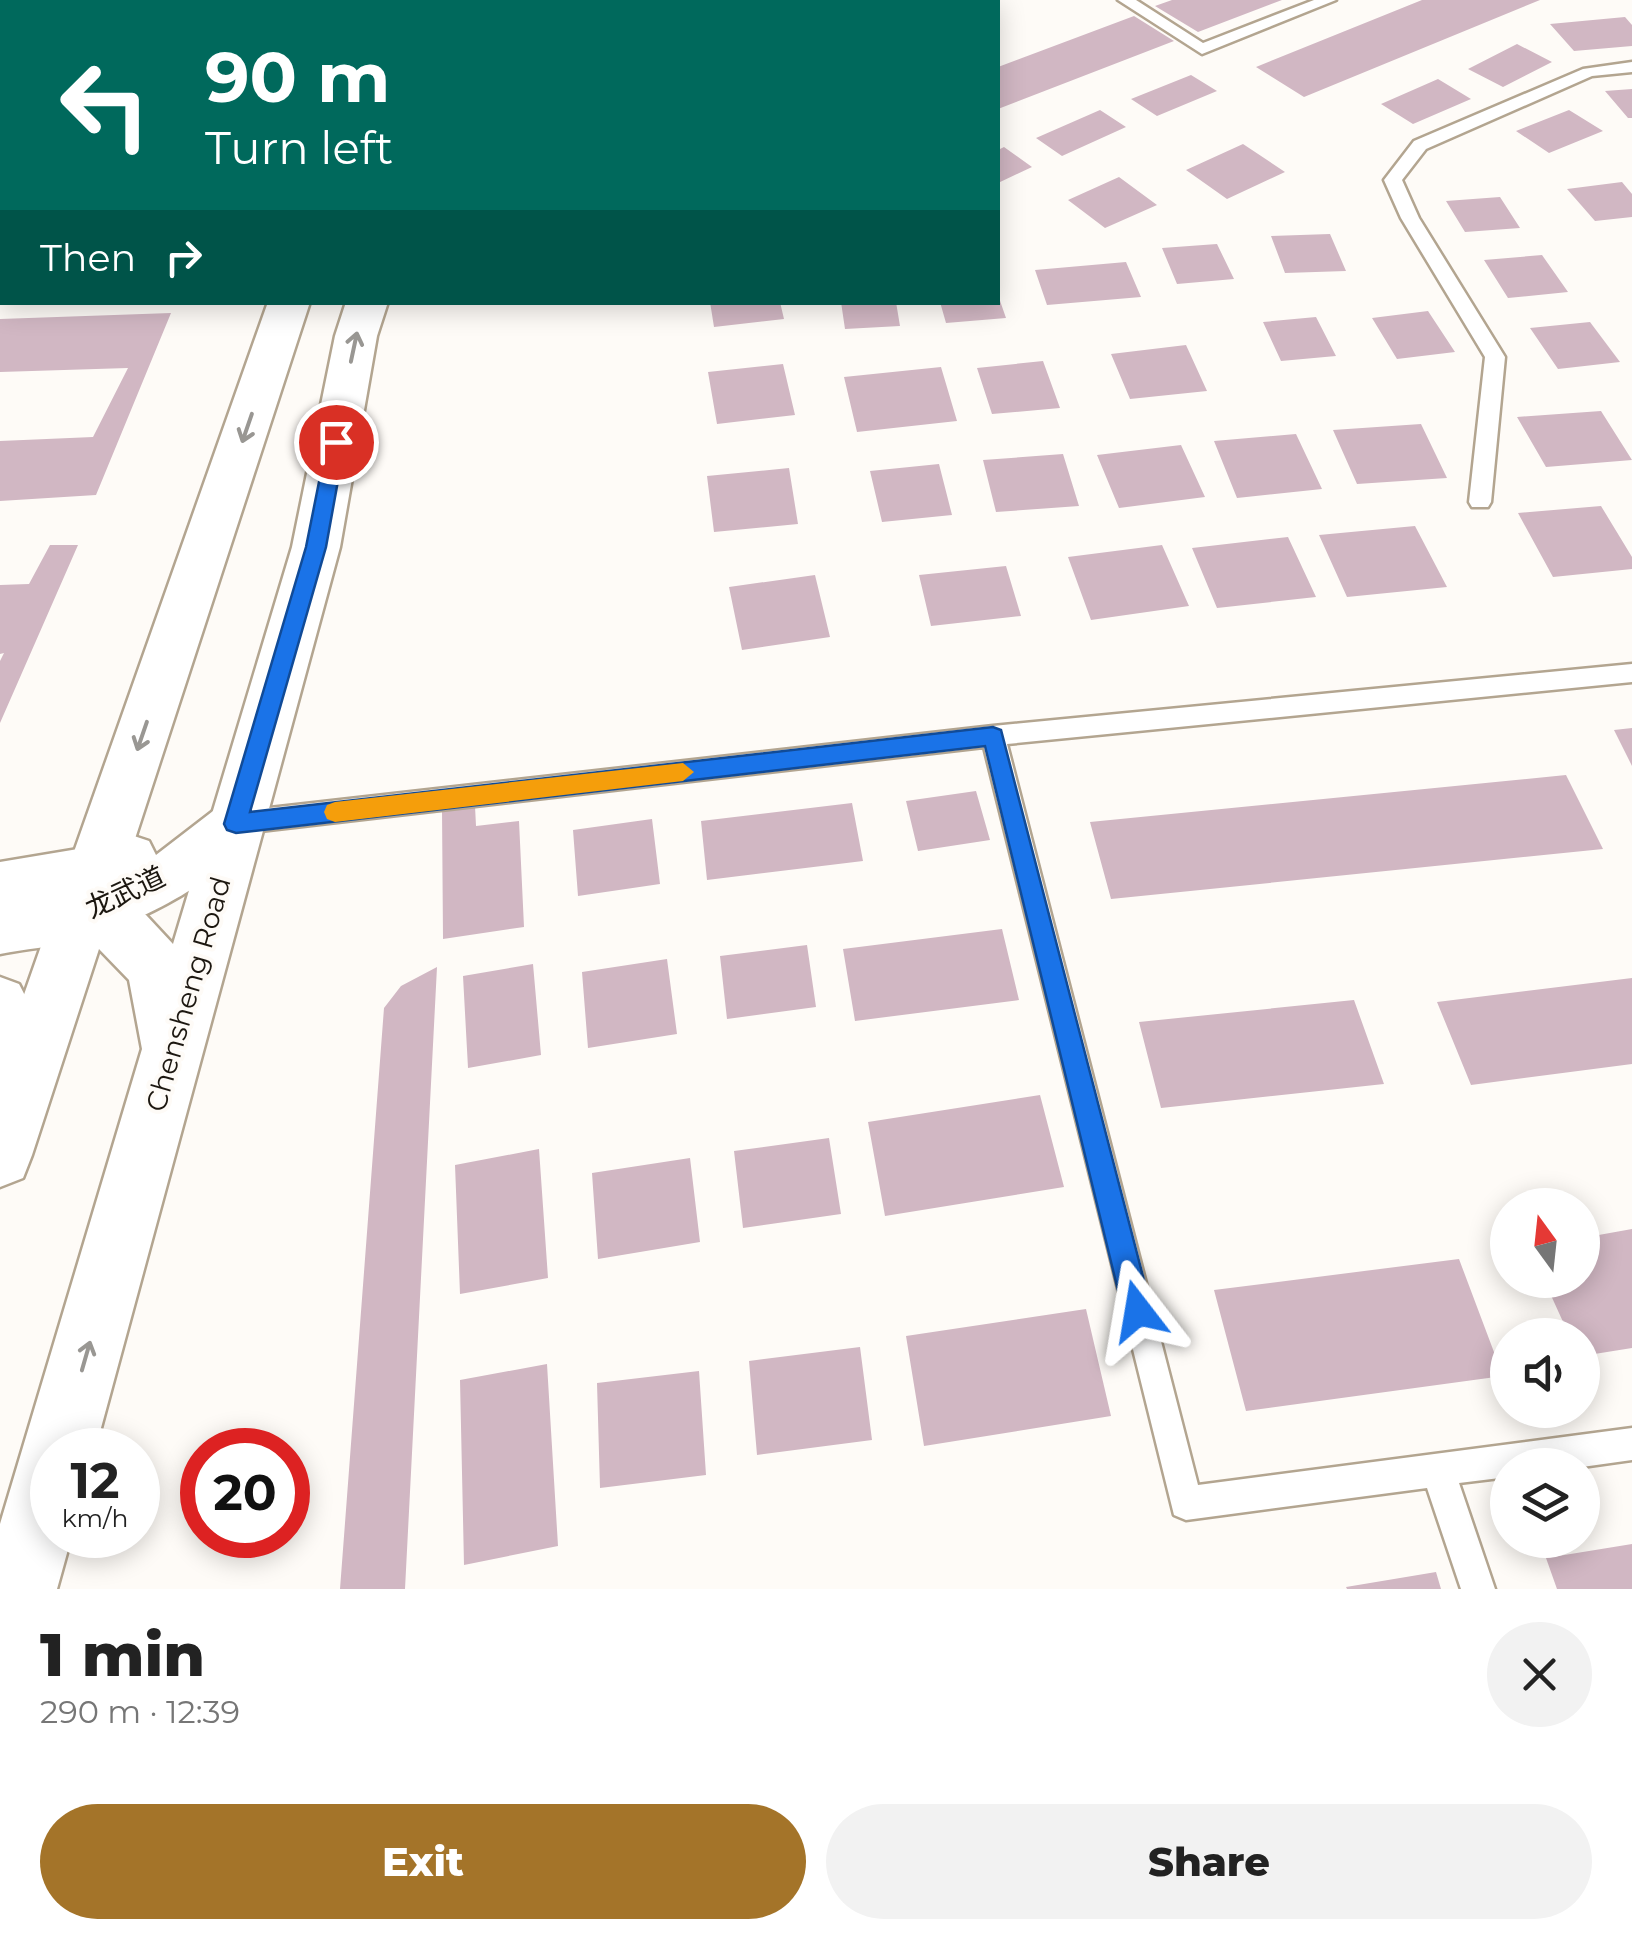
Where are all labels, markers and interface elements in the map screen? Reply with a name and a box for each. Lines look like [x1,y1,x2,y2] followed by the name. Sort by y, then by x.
[205,34,390,120] text: 90 m
[40,40,170,170] icon: left
[205,120,393,175] text: Turn left
[156,230,211,285] icon: right
[40,234,136,281] text: Then
[346,332,365,364] one-way arrow
[294,400,379,485] pin
[236,411,254,443] one-way arrow
[309,415,364,470] icon: arrive
[131,719,149,751] one-way arrow
[80,859,170,925] street label: 龙武道
[138,873,238,1115] street label: Chensheng Road
[1490,1188,1600,1298] north arrow
[1490,1188,1600,1558] map controls
[1086,1259,1190,1363] position arrow
[1490,1318,1600,1428] button: sound
[77,1341,96,1372] one-way arrow
[180,1428,310,1558] speed limit sign: 20
[1490,1448,1600,1558] button: layers
[70,1450,120,1511] text: 12
[62,1503,128,1533] text: km/h
[40,1618,205,1691] text: 1 min
[1487,1622,1592,1727] button: close
[40,1692,240,1731] text: 290 m · 12:39
[40,1804,806,1919] button: Exit
[826,1804,1592,1919] button: Share

